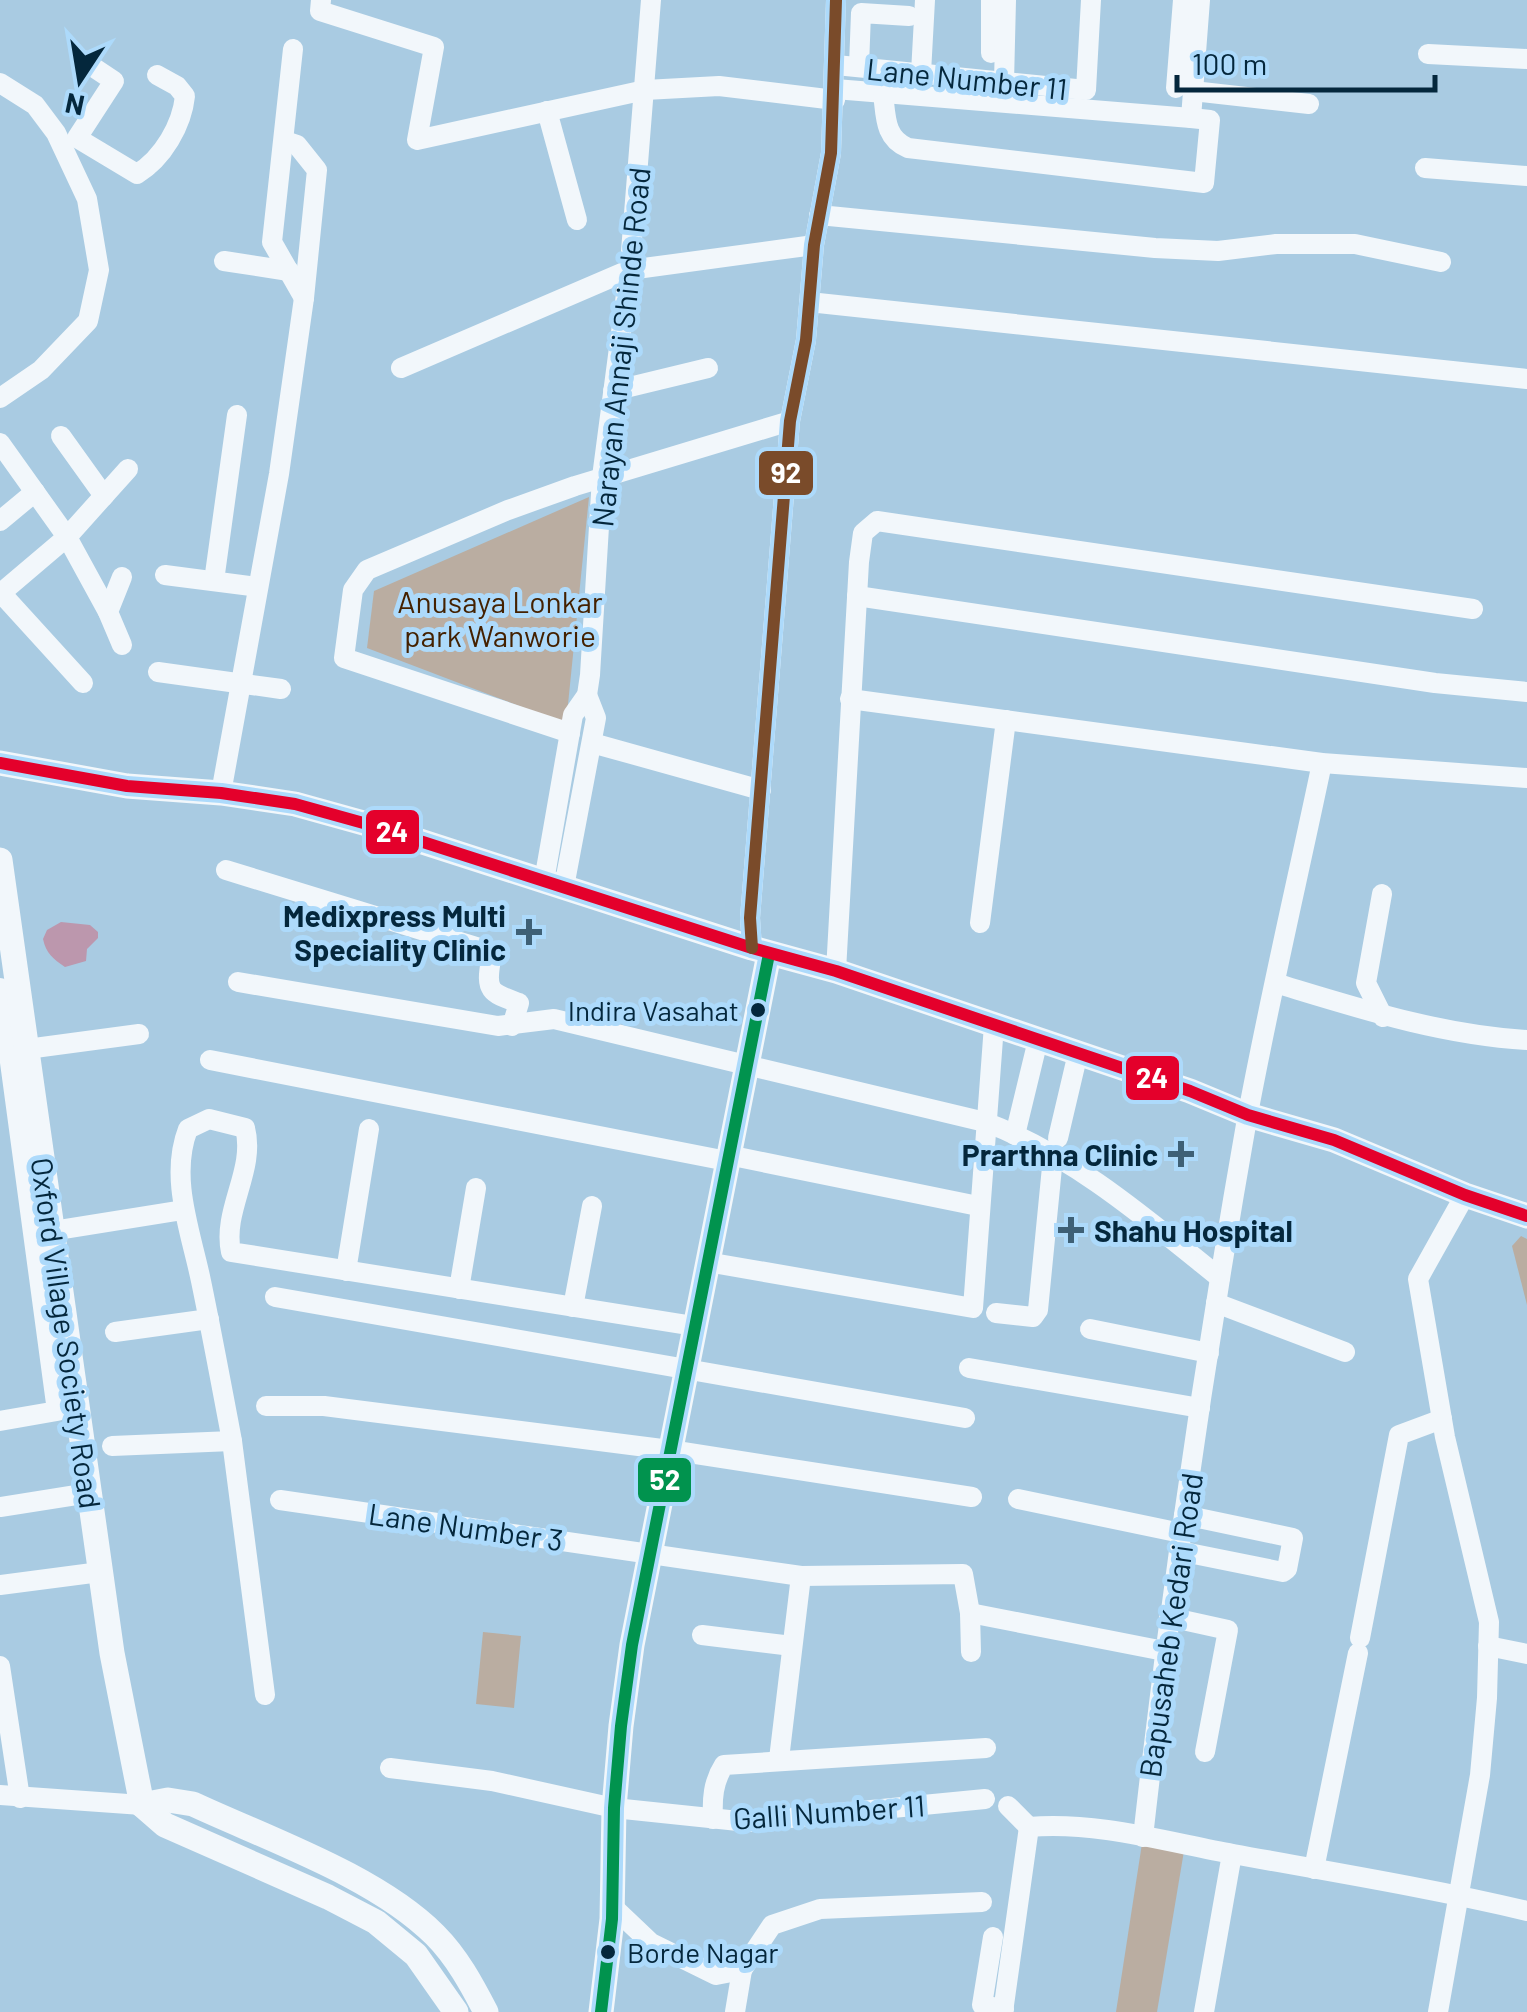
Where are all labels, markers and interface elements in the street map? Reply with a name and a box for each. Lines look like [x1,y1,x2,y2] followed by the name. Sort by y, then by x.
[30,30,130,130] north arrow
[1177,30,1434,92] scale bar
[1192,45,1267,81] text: 100 m
[865,50,1069,106] street label: Lane Number 11
[62,87,87,124] text: N
[583,165,657,529] street label: Narayan Annaji Shinde Road
[757,449,815,497] line badge: 92
[771,455,801,489] text: 92
[397,583,603,653] park label: Anusaya Lonkar park Wanworie
[364,808,421,856] line badge: 24
[376,814,408,848] text: 24
[283,897,506,967] place label: Medixpress Multi Speciality Clinic
[516,919,542,945] marker: Medixpress Multi Speciality Clinic
[568,993,739,1027] place label: Indira Vasahat
[748,1000,768,1020] marker: Indira Vasahat
[1124,1054,1181,1102] line badge: 24
[1136,1060,1168,1094] text: 24
[962,1136,1158,1172] place label: Prarthna Clinic
[1168,1141,1194,1167] marker: Prarthna Clinic
[25,1155,109,1511] street label: Oxford Village Society Road
[1094,1212,1293,1248] place label: Shahu Hospital
[1058,1217,1084,1243] marker: Shahu Hospital
[636,1456,693,1504] line badge: 52
[650,1462,680,1496] text: 52
[1131,1470,1209,1780] street label: Bapusaheb Kedari Road
[366,1495,566,1557] street label: Lane Number 3
[732,1786,926,1836] street label: Galli Number 11
[627,1935,778,1969] place label: Borde Nagar
[598,1942,618,1962] marker: Borde Nagar

